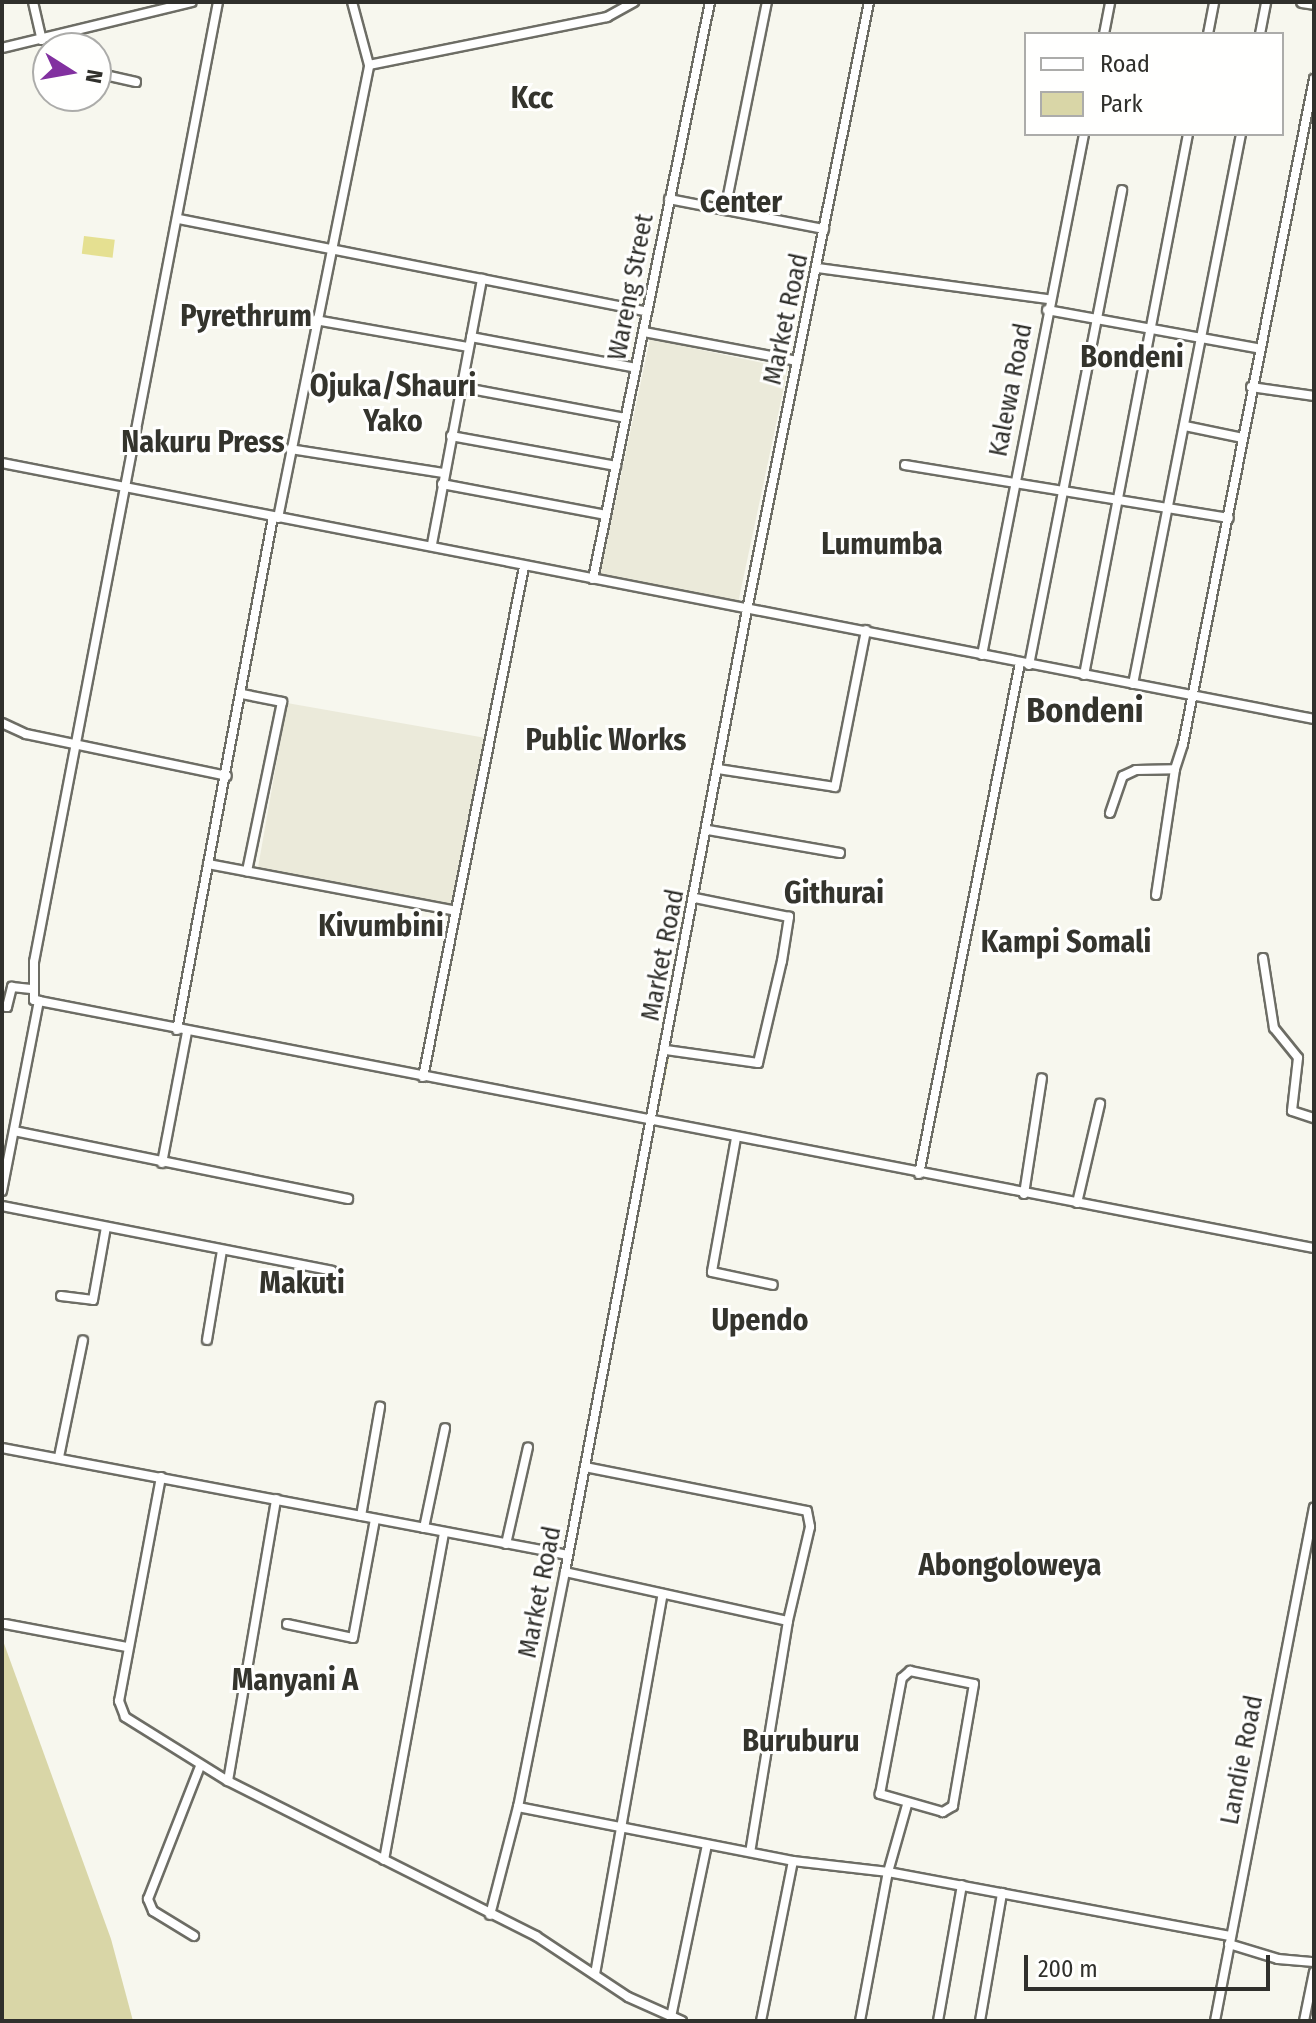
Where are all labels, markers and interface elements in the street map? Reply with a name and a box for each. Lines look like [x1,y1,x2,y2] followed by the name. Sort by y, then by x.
[32,32,112,112] north arrow
[1024,32,1284,136] legend
[1100,50,1150,78] text: Road
[80,67,109,85] text: N
[511,80,553,116] district label: Kcc
[1100,90,1143,118] text: Park
[700,184,782,220] district label: Center
[602,211,660,363] street label: Wareng Street
[757,250,815,388] street label: Market Road
[180,298,312,334] district label: Pyrethrum
[983,321,1039,459] street label: Kalewa Road
[1080,339,1184,375] district label: Bondeni
[310,368,476,438] district label: Ojuka/Shauri Yako
[121,424,285,460] district label: Nakuru Press
[821,526,943,562] district label: Lumumba
[1026,691,1144,731] district label: Bondeni
[526,722,686,758] district label: Public Works
[784,875,884,911] district label: Githurai
[635,886,691,1024] street label: Market Road
[318,908,444,944] district label: Kivumbini
[981,924,1151,960] district label: Kampi Somali
[259,1265,345,1301] district label: Makuti
[711,1302,809,1338] district label: Upendo
[512,1523,568,1661] street label: Market Road
[919,1547,1101,1583] district label: Abongoloweya
[232,1662,358,1698] district label: Manyani A
[1214,1693,1270,1827] street label: Landie Road
[742,1723,860,1759] district label: Buruburu
[1028,1939,1274,1989] scale bar
[1038,1955,1098,1983] text: 200 m

